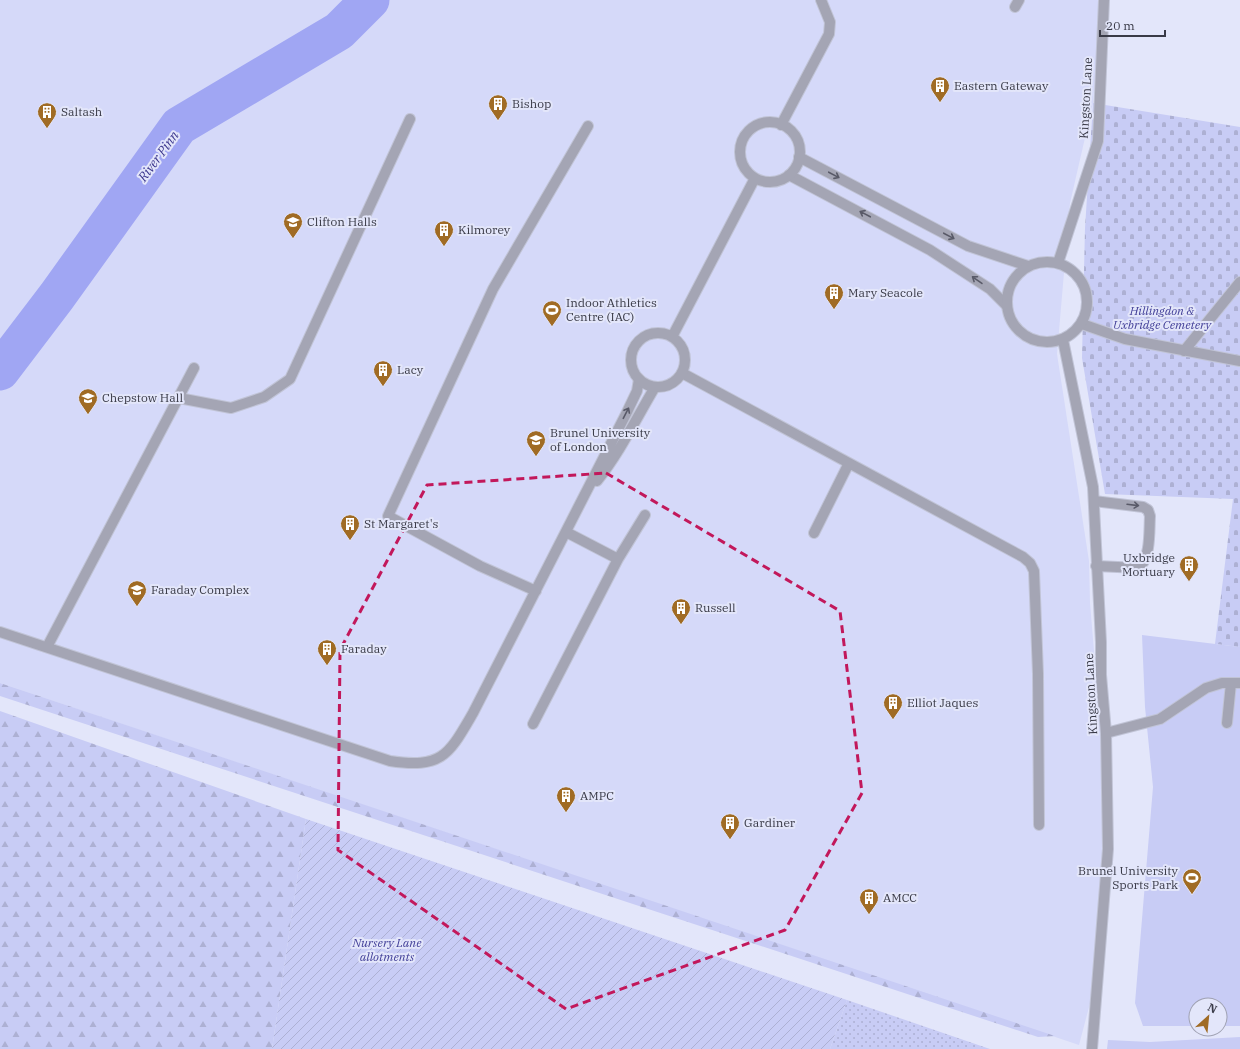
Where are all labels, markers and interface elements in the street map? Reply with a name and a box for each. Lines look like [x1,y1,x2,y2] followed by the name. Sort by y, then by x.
[1100,12,1165,38] scale bar
[1106,18,1135,33] text: 20 m
[1076,57,1095,139] street label: Kingston Lane
[929,75,951,103] building icon: Eastern Gateway
[954,78,1049,93] place label: Eastern Gateway
[487,93,509,121] building icon: Bishop
[512,96,551,111] place label: Bishop
[36,101,58,129] building icon: Saltash
[61,104,103,119] place label: Saltash
[134,127,183,186] water label: River Pinn
[828,172,840,180] one-way arrow
[859,210,871,218] one-way arrow
[282,211,304,239] school or university icon: Clifton Halls
[307,214,377,229] place label: Clifton Halls
[433,219,455,247] building icon: Kilmorey
[458,222,511,237] place label: Kilmorey
[943,233,955,240] one-way arrow
[972,276,983,284] one-way arrow
[823,282,845,310] building icon: Mary Seacole
[848,285,923,300] place label: Mary Seacole
[566,295,657,324] place label: Indoor Athletics Centre (IAC)
[541,299,563,327] sports icon: Indoor Athletics Centre (IAC)
[1113,303,1213,332] park label: Hillingdon & Uxbridge Cemetery
[372,359,394,387] building icon: Lacy
[397,362,424,377] place label: Lacy
[77,387,99,415] school or university icon: Chepstow Hall
[102,390,183,405] place label: Chepstow Hall
[623,407,630,419] one-way arrow
[550,425,651,454] place label: Brunel University of London
[525,429,547,457] school or university icon: Brunel University of London
[1126,501,1139,509] one-way arrow
[339,513,361,541] building icon: St Margaret's
[364,516,439,531] place label: St Margaret's
[1122,550,1176,579] place label: Uxbridge Mortuary
[1178,554,1200,582] building icon: Uxbridge Mortuary
[126,579,148,607] school or university icon: Faraday Complex
[151,582,250,597] place label: Faraday Complex
[670,597,692,625] building icon: Russell
[695,600,736,615] place label: Russell
[316,638,338,666] building icon: Faraday
[341,641,387,656] place label: Faraday
[1081,653,1100,735] street label: Kingston Lane
[882,692,904,720] building icon: Elliot Jaques
[907,695,978,710] place label: Elliot Jaques
[555,785,577,813] building icon: AMPC
[580,788,614,803] place label: AMPC
[719,812,741,840] building icon: Gardiner
[744,815,796,830] place label: Gardiner
[1078,863,1179,892] place label: Brunel University Sports Park
[1181,867,1203,895] sports icon: Brunel University Sports Park
[858,887,880,915] building icon: AMCC
[883,890,917,905] place label: AMCC
[352,935,422,964] park label: Nursery Lane allotments
[1188,997,1228,1037] north arrow
[1205,1000,1220,1016] text: N

